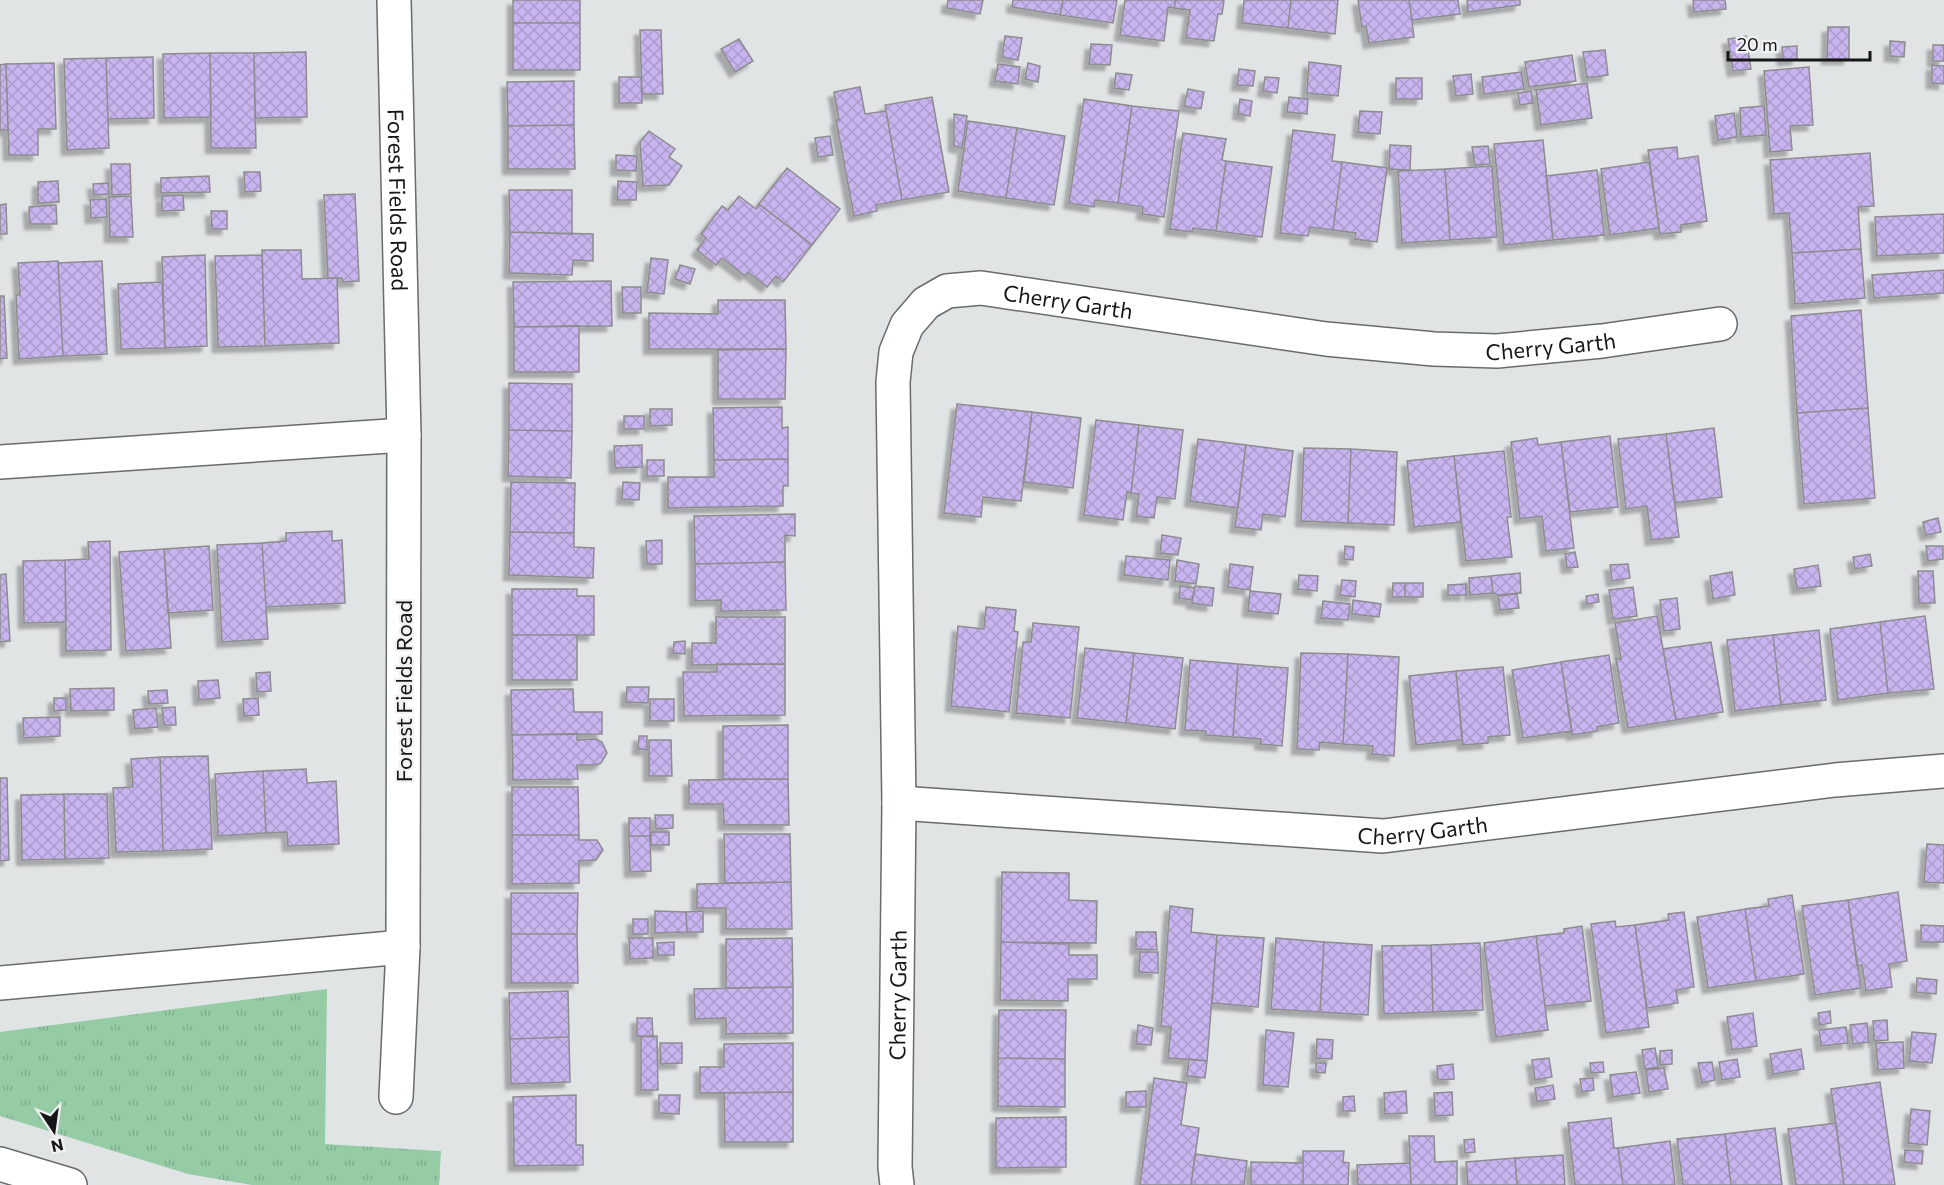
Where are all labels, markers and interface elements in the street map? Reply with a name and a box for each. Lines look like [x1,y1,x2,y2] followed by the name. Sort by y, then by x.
[1728,24,1870,62] scale bar
[1737,33,1778,55] text: 20 m
[383,108,414,291] street label: Forest Fields Road
[1002,278,1135,324] street label: Cherry Garth
[1485,326,1617,365] street label: Cherry Garth
[390,600,417,782] street label: Forest Fields Road
[1357,810,1489,850] street label: Cherry Garth
[883,930,911,1061] street label: Cherry Garth
[24,1101,84,1161] north arrow
[50,1135,65,1157] text: N

